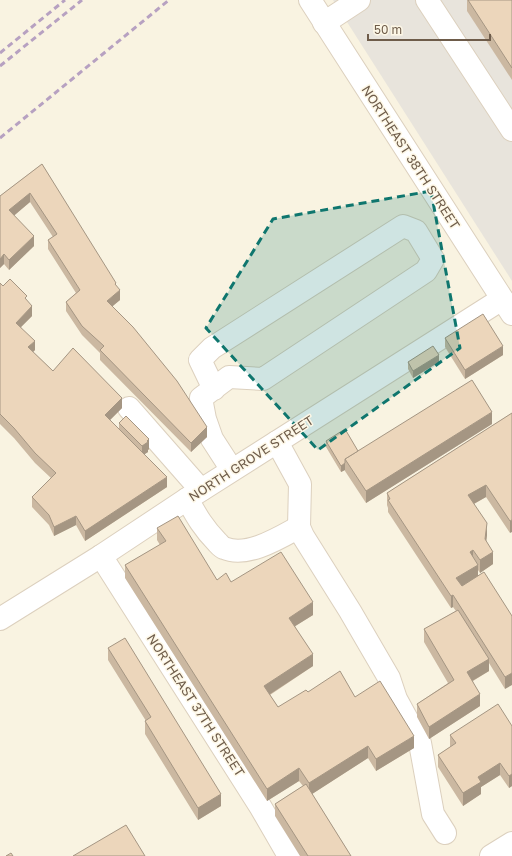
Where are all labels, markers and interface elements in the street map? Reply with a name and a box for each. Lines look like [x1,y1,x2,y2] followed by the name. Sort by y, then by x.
[368,16,490,42] scale bar
[374,22,402,37] text: 50 m
[359,82,463,232] street label: NORTHEAST 38TH STREET
[186,412,316,504] street label: NORTH GROVE STREET
[144,631,248,779] street label: NORTHEAST 37TH STREET

